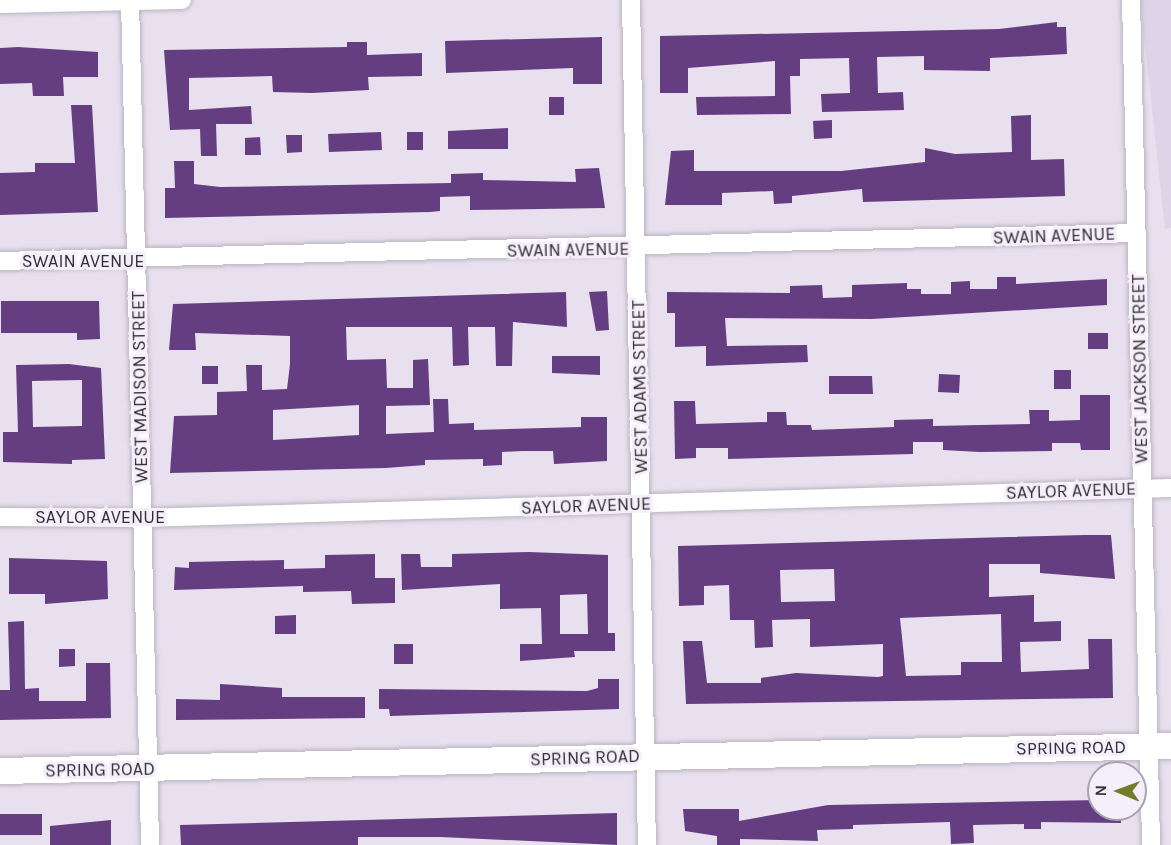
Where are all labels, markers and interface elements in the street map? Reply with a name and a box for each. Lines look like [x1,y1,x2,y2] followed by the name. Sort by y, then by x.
[992,223,1116,249] street label: SWAIN AVENUE
[507,238,629,262] street label: SWAIN AVENUE
[22,250,144,272] street label: SWAIN AVENUE
[1128,274,1152,464] street label: WEST JACKSON STREET
[128,291,152,483] street label: WEST MADISON STREET
[628,300,652,474] street label: WEST ADAMS STREET
[1006,478,1136,504] street label: SAYLOR AVENUE
[521,493,651,519] street label: SAYLOR AVENUE
[35,506,165,528] street label: SAYLOR AVENUE
[1016,736,1126,760] street label: SPRING ROAD
[530,745,640,771] street label: SPRING ROAD
[45,758,155,782] street label: SPRING ROAD
[1087,761,1147,821] north arrow
[1091,785,1110,797] text: N

